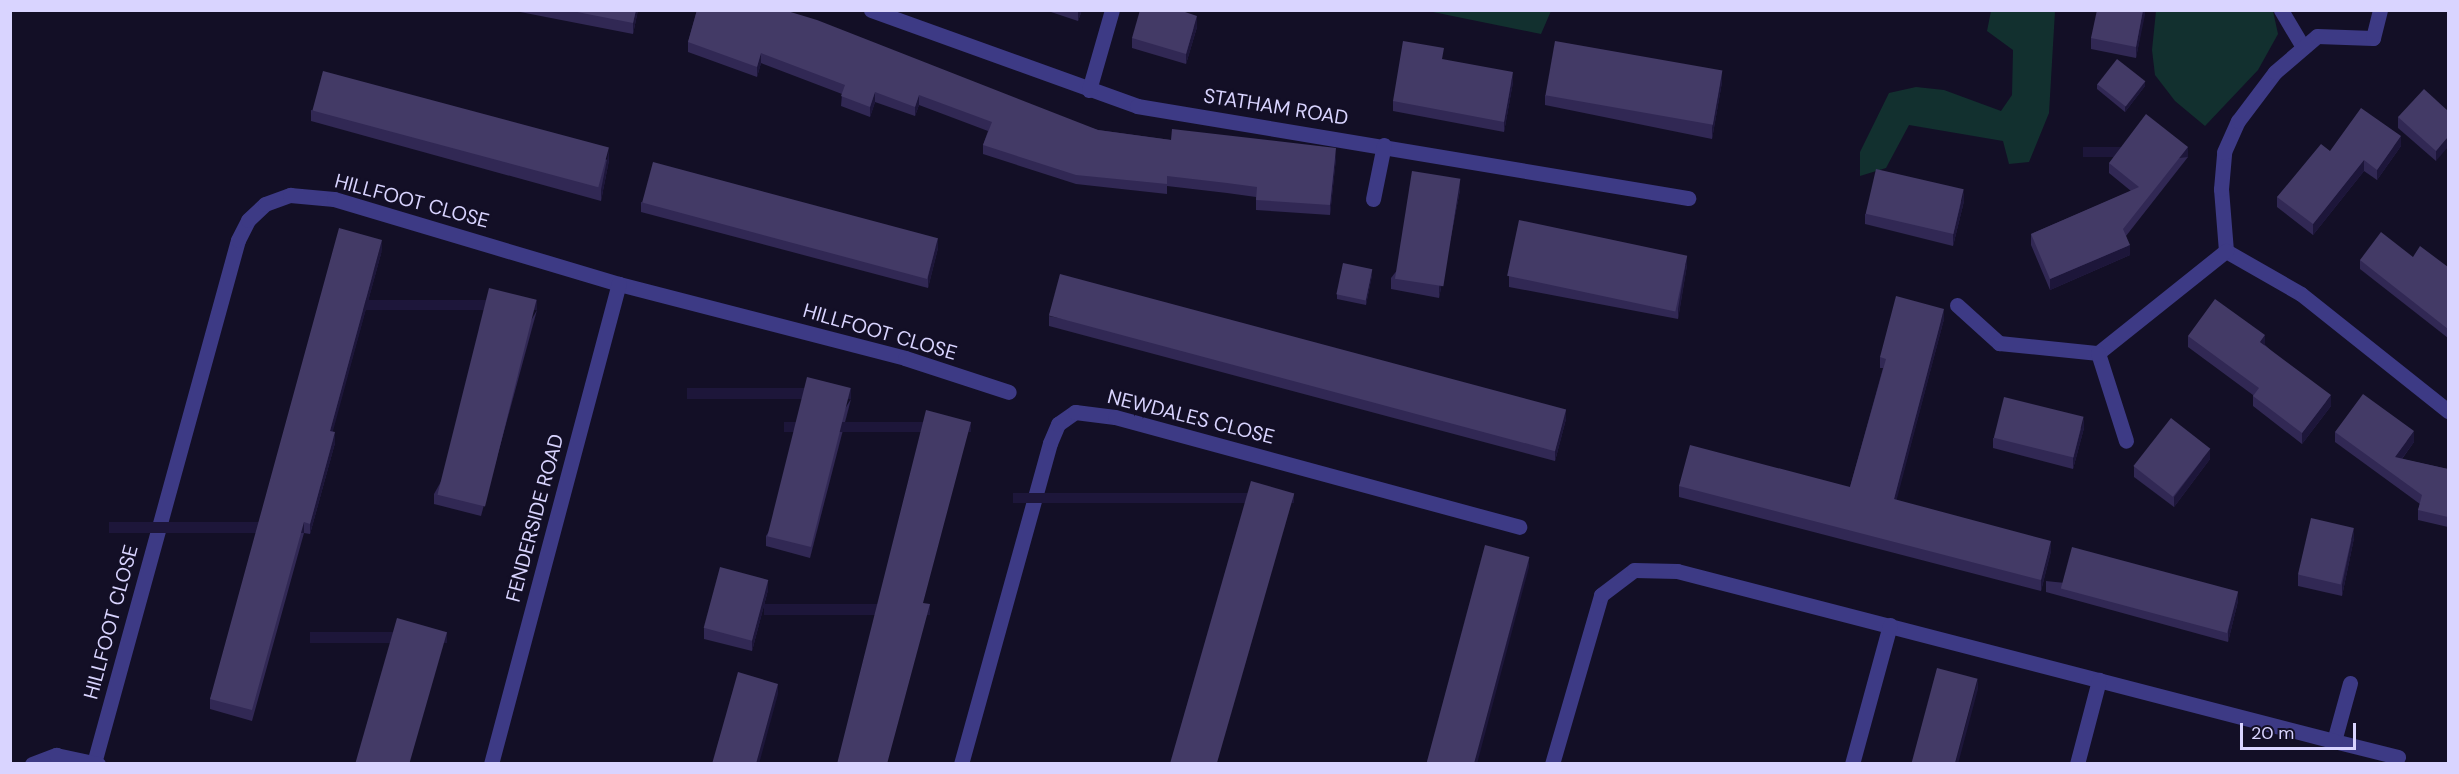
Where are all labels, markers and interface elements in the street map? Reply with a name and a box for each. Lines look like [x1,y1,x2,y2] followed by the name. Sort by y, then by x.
[1202,84,1350,130] street label: STATHAM ROAD
[332,169,492,233] street label: HILLFOOT CLOSE
[800,299,960,365] street label: HILLFOOT CLOSE
[1105,385,1277,449] street label: NEWDALES CLOSE
[501,431,569,605] street label: FENDERSIDE ROAD
[79,542,143,702] street label: HILLFOOT CLOSE
[2243,711,2358,749] scale bar
[2251,721,2294,745] text: 20 m

